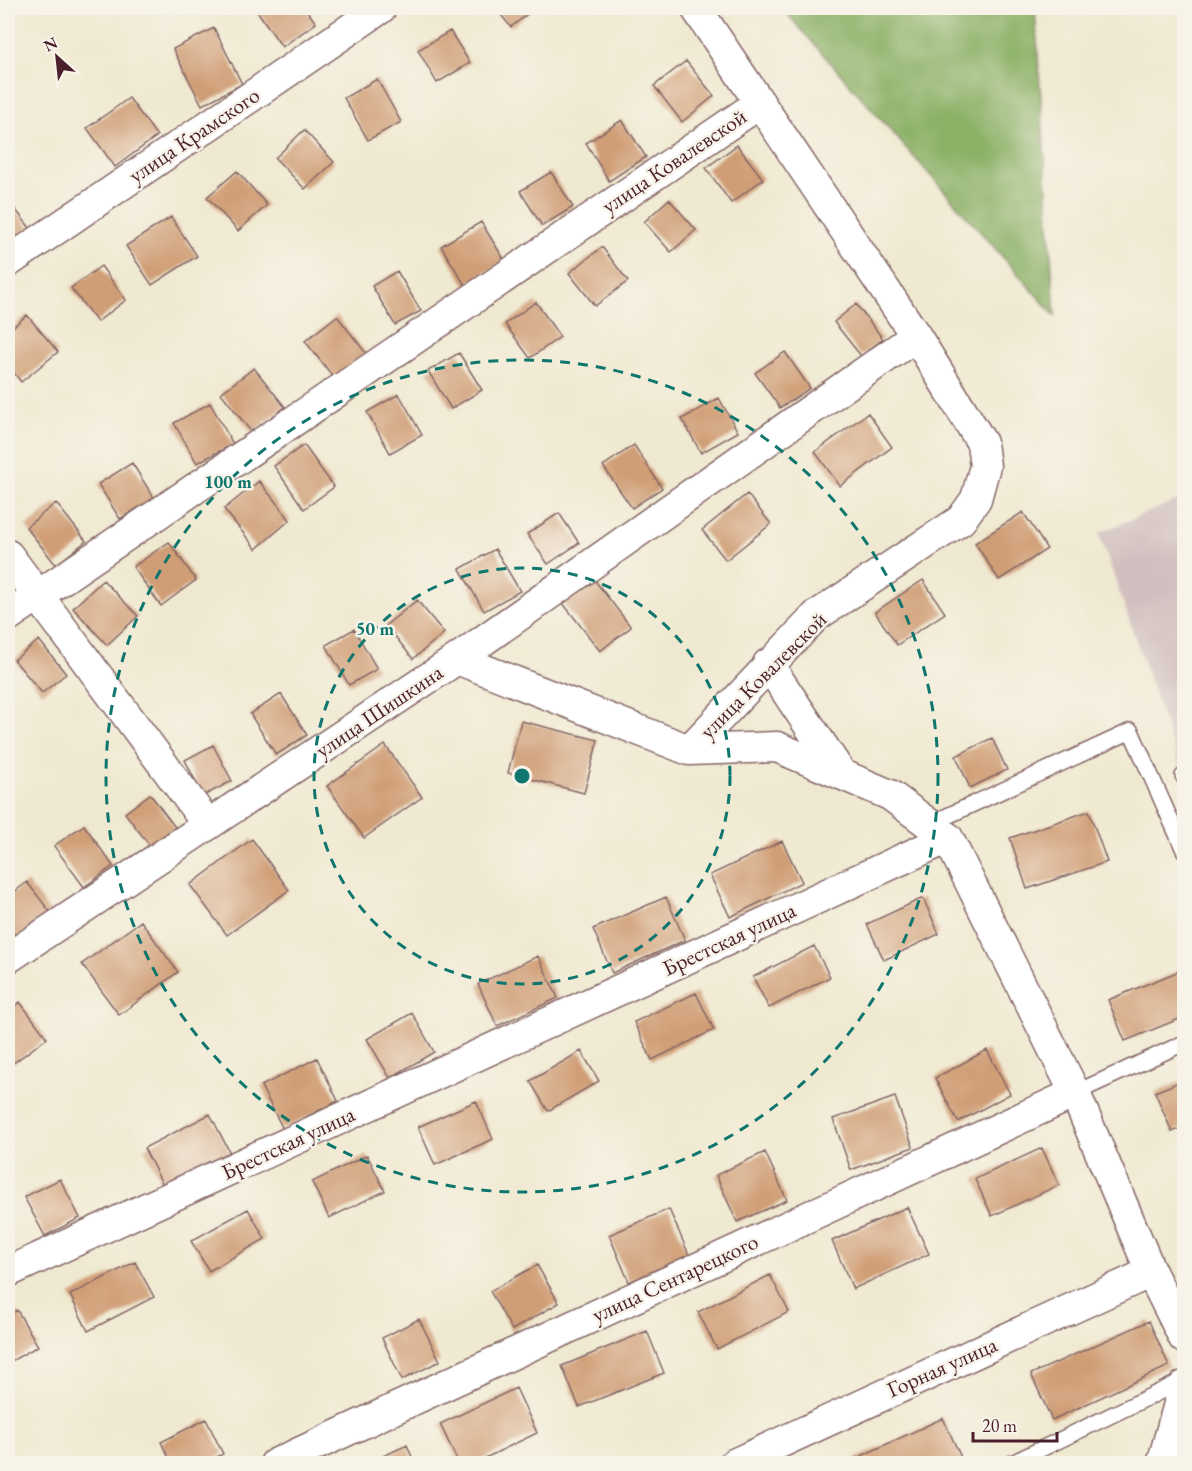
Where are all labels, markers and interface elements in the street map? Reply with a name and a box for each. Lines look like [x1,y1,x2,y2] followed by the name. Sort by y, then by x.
[27,27,87,87] north arrow
[40,32,61,56] text: N
[123,80,265,190] street label: улица Крамского
[596,102,752,220] street label: улица Ковалевской
[204,470,252,493] text: 100 m
[693,605,833,745] street label: улица Ковалевской
[356,617,394,640] text: 50 m
[310,658,449,764] street label: улица Шишкина
[512,766,532,786] centre of rings
[658,895,801,983] street label: Брестская улица
[217,1099,360,1187] street label: Брестская улица
[587,1227,763,1329] street label: улица Сентарецкого
[882,1330,1002,1404] street label: Горная улица
[973,1405,1057,1443] scale bar
[982,1414,1017,1437] text: 20 m

